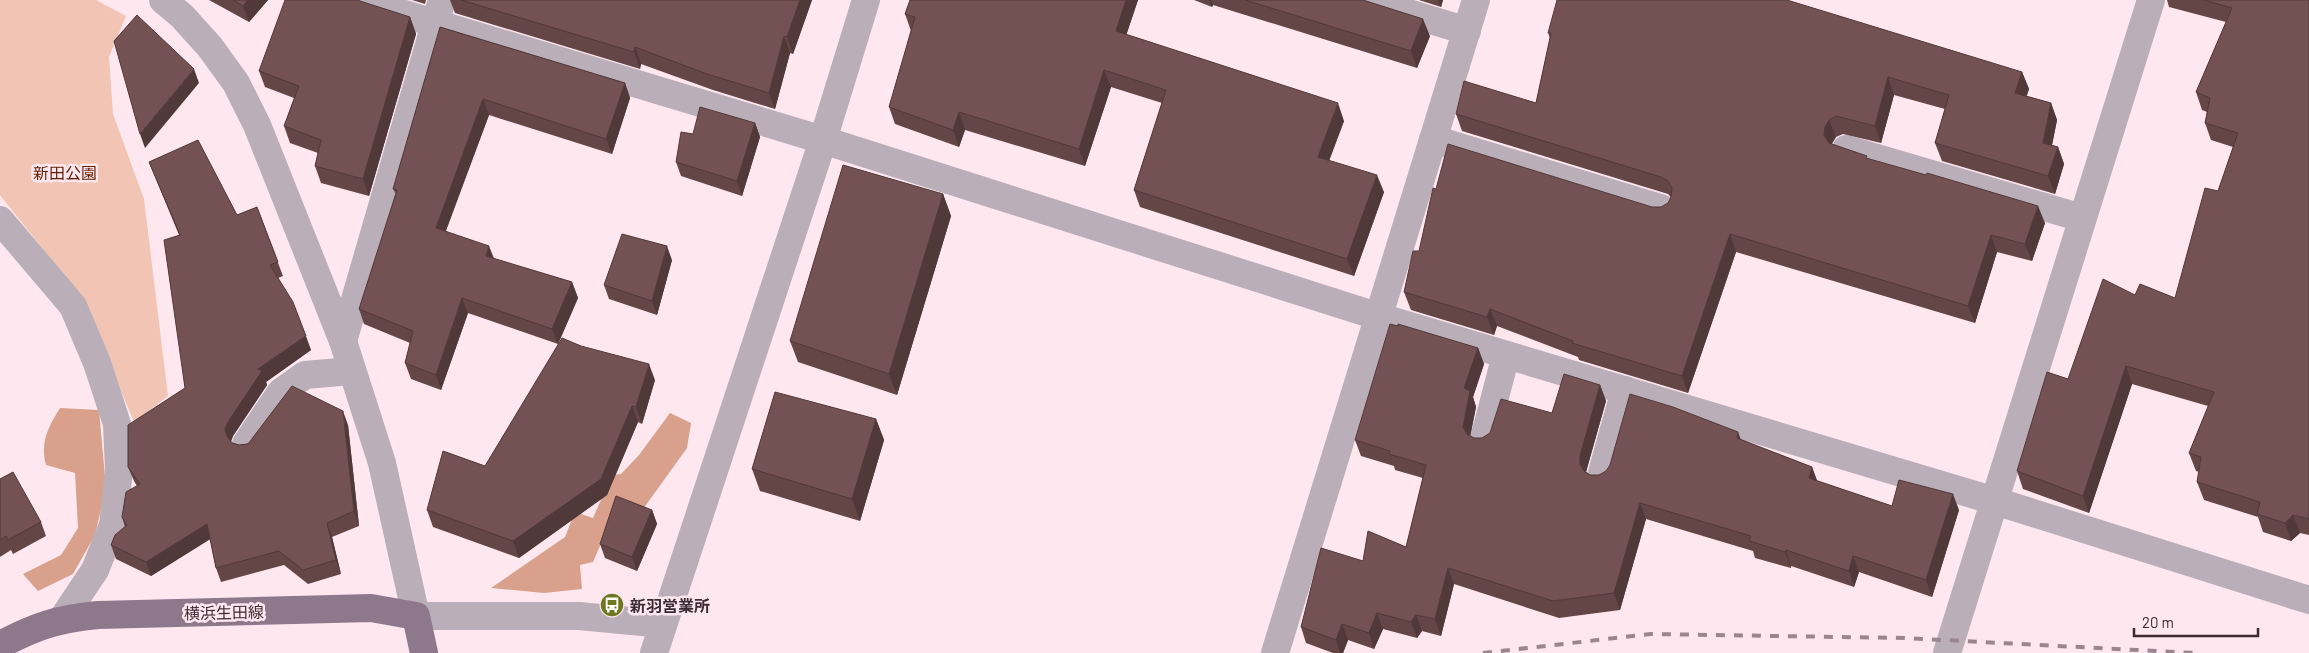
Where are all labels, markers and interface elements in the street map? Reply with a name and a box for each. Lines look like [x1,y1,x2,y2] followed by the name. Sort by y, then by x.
[33,163,97,182] park label: 新田公園
[599,592,625,618] bus stop icon: 新羽営業所
[630,596,710,615] place label: 新羽営業所
[184,602,264,622] street label: 横浜生田線
[2134,606,2258,638] scale bar
[2142,613,2174,631] text: 20 m

